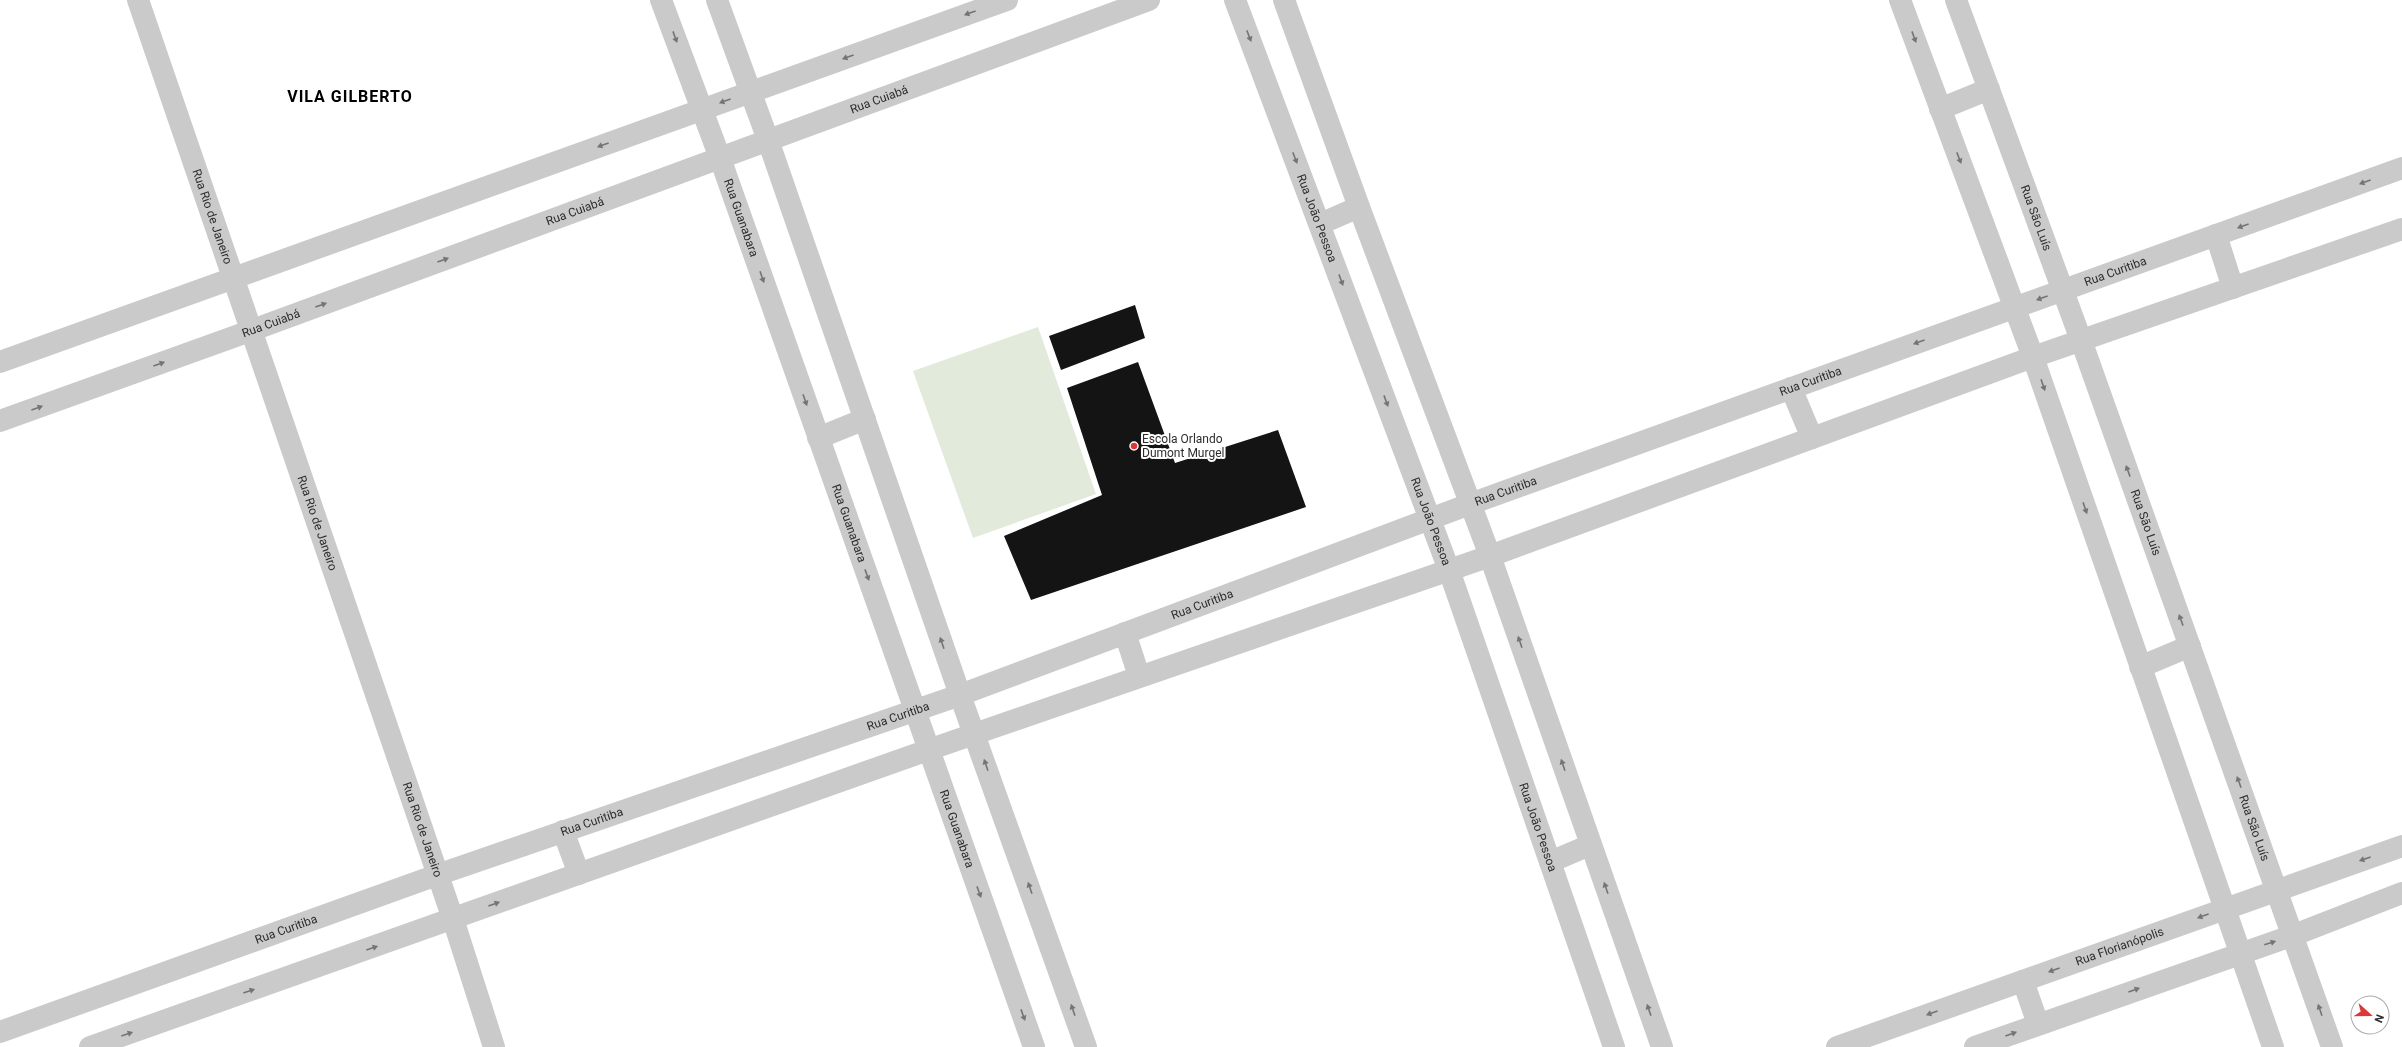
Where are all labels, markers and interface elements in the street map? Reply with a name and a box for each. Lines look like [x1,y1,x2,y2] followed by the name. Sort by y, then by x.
[964,11,976,17] one-way arrow
[672,31,678,43] one-way arrow
[1246,31,1252,43] one-way arrow
[1911,31,1917,43] one-way arrow
[841,55,853,61] one-way arrow
[848,82,910,116] street label: Rua Cuiabá
[287,87,413,106] district label: VILA GILBERTO
[719,98,731,104] one-way arrow
[597,142,609,148] one-way arrow
[1292,152,1298,164] one-way arrow
[1956,153,1962,165] one-way arrow
[189,167,235,266] street label: Rua Rio de Janeiro
[1294,172,1340,264] street label: Rua João Pessoa
[721,177,761,259] street label: Rua Guanabara
[2359,179,2371,185] one-way arrow
[2018,183,2055,253] street label: Rua São Luís
[544,194,606,228] street label: Rua Cuiabá
[2237,223,2249,229] one-way arrow
[2082,254,2148,289] street label: Rua Curitiba
[437,257,449,263] one-way arrow
[759,272,765,284] one-way arrow
[1338,274,1344,286] one-way arrow
[2035,295,2047,301] one-way arrow
[315,302,327,308] one-way arrow
[240,306,302,340] street label: Rua Cuiabá
[1913,339,1925,345] one-way arrow
[154,361,166,367] one-way arrow
[1777,364,1844,399] street label: Rua Curitiba
[2040,380,2046,392] one-way arrow
[802,394,808,406] one-way arrow
[1383,396,1389,408] one-way arrow
[31,404,43,410] one-way arrow
[1142,432,1224,460] place label: Escola Orlando Dumont Murgel
[1129,441,1139,451] marker: Escola Orlando Dumont Murgel
[2124,465,2130,477] one-way arrow
[1473,473,1539,509] street label: Rua Curitiba
[295,474,340,573] street label: Rua Rio de Janeiro
[1408,475,1454,567] street label: Rua João Pessoa
[829,482,869,564] street label: Rua Guanabara
[2128,488,2164,557] street label: Rua São Luís
[2083,503,2089,515] one-way arrow
[864,570,870,582] one-way arrow
[1169,586,1235,622] street label: Rua Curitiba
[2177,614,2183,626] one-way arrow
[1516,636,1522,648] one-way arrow
[939,637,945,649] one-way arrow
[865,699,931,734] street label: Rua Curitiba
[1559,758,1565,770] one-way arrow
[983,759,989,771] one-way arrow
[2235,776,2241,788] one-way arrow
[400,780,445,879] street label: Rua Rio de Janeiro
[1516,781,1560,873] street label: Rua João Pessoa
[937,788,977,870] street label: Rua Guanabara
[2236,793,2272,863] street label: Rua São Luís
[559,805,625,839] street label: Rua Curitiba
[2359,857,2371,863] one-way arrow
[1026,881,1032,893] one-way arrow
[1602,881,1608,893] one-way arrow
[976,887,982,899] one-way arrow
[489,901,501,907] one-way arrow
[253,912,319,947] street label: Rua Curitiba
[2197,914,2209,920] one-way arrow
[2074,924,2166,969] street label: Rua Florianópolis
[2264,940,2276,946] one-way arrow
[366,944,378,950] one-way arrow
[2048,967,2060,973] one-way arrow
[2128,987,2140,993] one-way arrow
[244,988,256,994] one-way arrow
[2350,995,2390,1035] north arrow
[1070,1004,1076,1016] one-way arrow
[1645,1004,1651,1016] one-way arrow
[2316,1004,2322,1016] one-way arrow
[1020,1009,1026,1021] one-way arrow
[1925,1011,1937,1017] one-way arrow
[2371,1012,2386,1025] text: N
[2006,1030,2018,1036] one-way arrow
[121,1031,133,1037] one-way arrow

